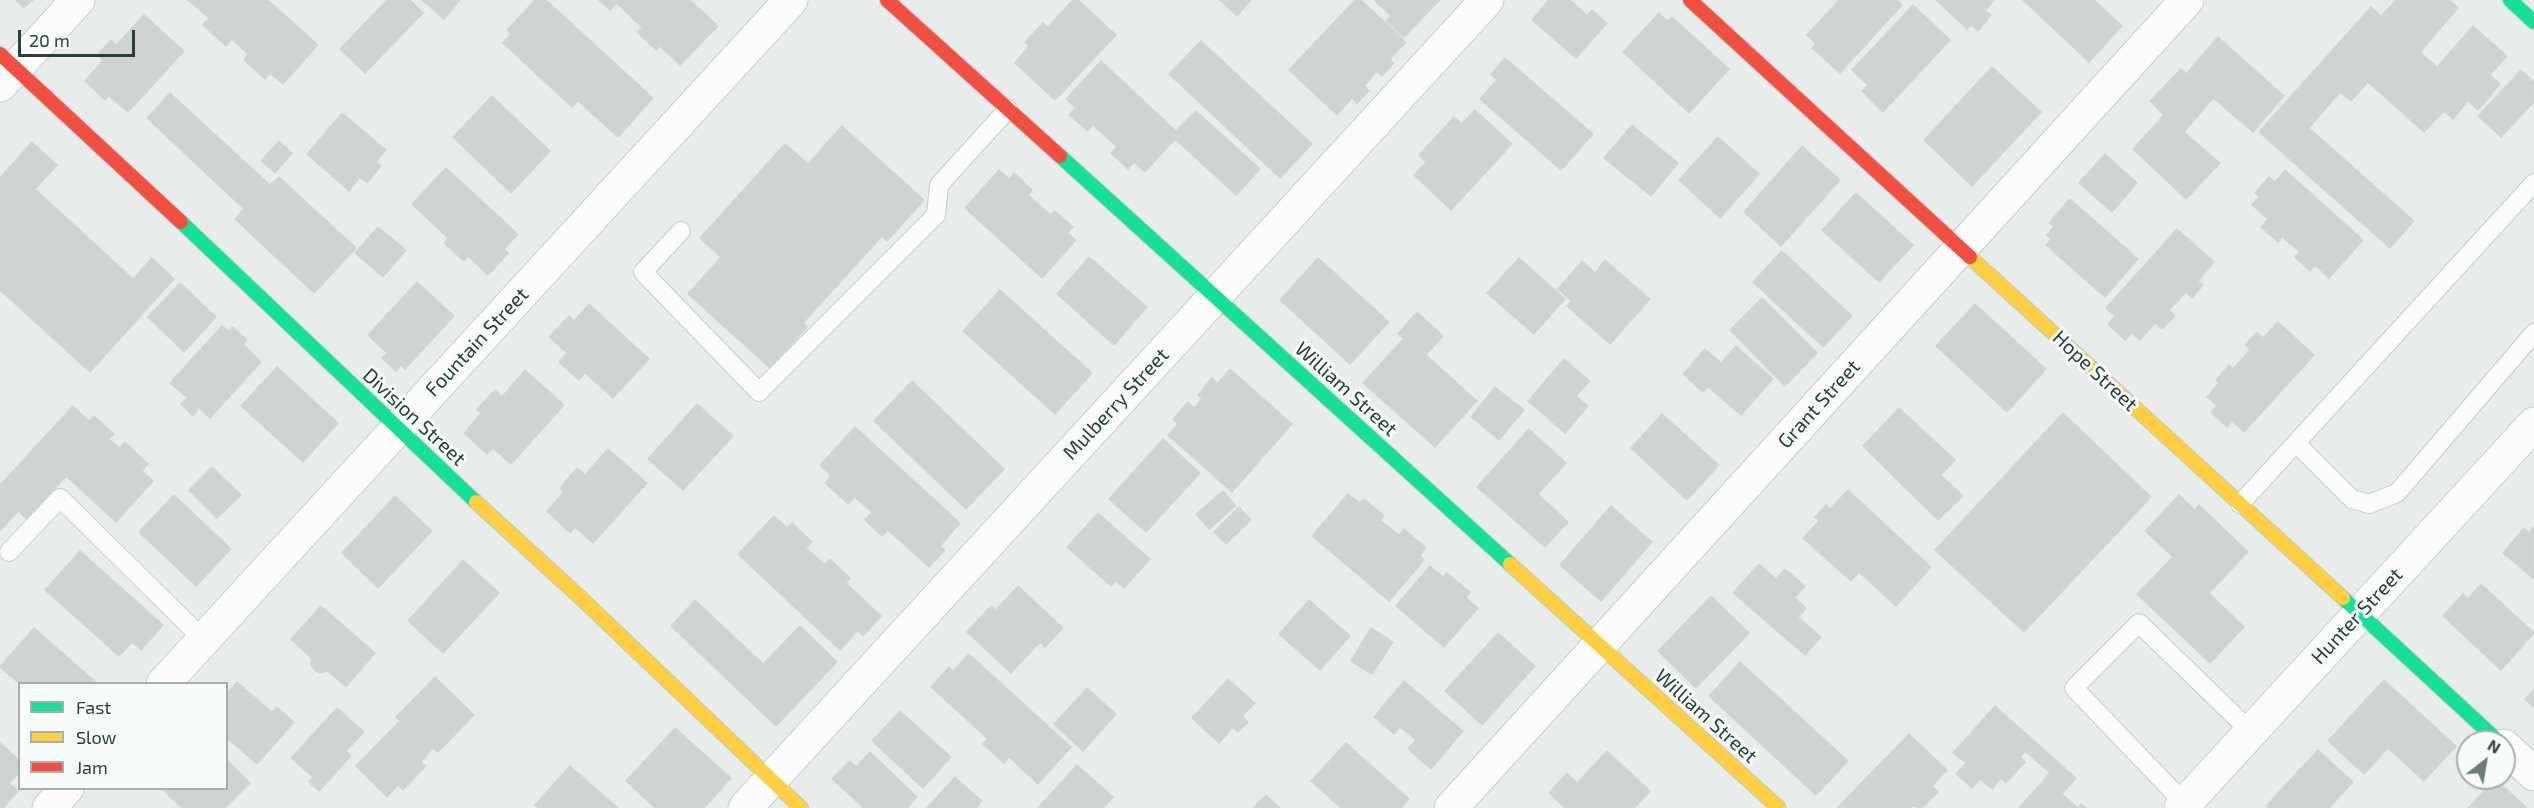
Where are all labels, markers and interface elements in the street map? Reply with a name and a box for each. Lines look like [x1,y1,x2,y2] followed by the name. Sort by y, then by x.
[21,18,138,56] scale bar
[29,29,70,51] text: 20 m
[420,283,534,401] street label: Fountain Street
[2048,326,2142,416] street label: Hope Street
[1290,337,1402,441] street label: William Street
[1058,343,1174,465] street label: Mulberry Street
[1773,355,1865,453] street label: Grant Street
[358,363,470,471] street label: Division Street
[2306,563,2408,669] street label: Hunter Street
[1650,664,1762,768] street label: William Street
[18,682,228,790] legend
[76,696,111,718] text: Fast
[76,726,116,748] text: Slow
[2456,730,2516,790] north arrow
[2485,735,2504,757] text: N
[76,756,108,778] text: Jam

